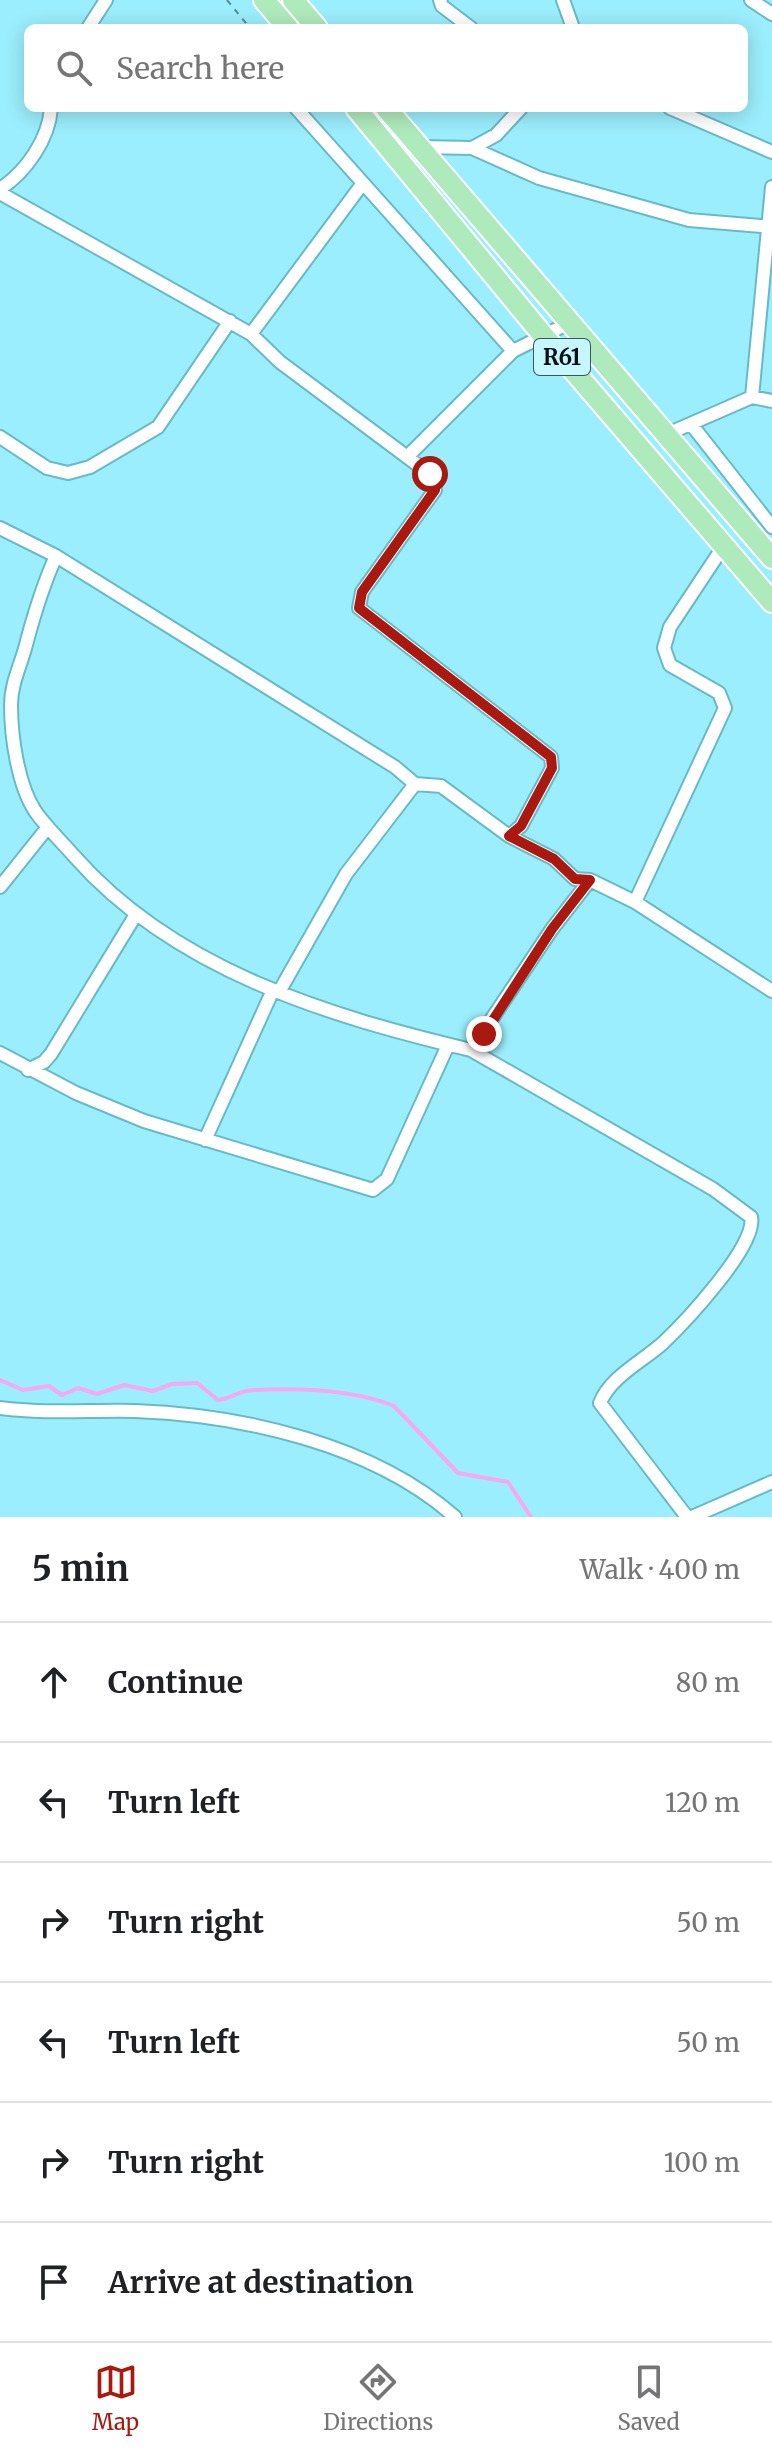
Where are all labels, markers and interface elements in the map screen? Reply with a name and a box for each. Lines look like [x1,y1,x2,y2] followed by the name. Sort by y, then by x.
[24,24,748,112] search box
[52,46,96,90] icon: search
[116,49,284,87] text: Search here
[534,339,590,375] road number: R61
[412,456,448,492] route start
[466,1016,502,1052] route end
[32,1548,129,1590] text: 5 min
[580,1553,740,1586] text: Walk · 400 m
[32,1660,76,1704] icon: ahead
[108,1663,243,1701] text: Continue
[676,1666,740,1699] text: 80 m
[32,1780,76,1824] icon: left
[108,1783,240,1821] text: Turn left
[665,1786,740,1819] text: 120 m
[32,1900,76,1944] icon: right
[108,1903,264,1941] text: Turn right
[676,1906,740,1939] text: 50 m
[32,2020,76,2064] icon: left
[108,2023,240,2061] text: Turn left
[676,2026,740,2059] text: 50 m
[32,2140,76,2184] icon: right
[108,2143,264,2181] text: Turn right
[664,2146,740,2179] text: 100 m
[32,2260,76,2304] icon: arrive
[108,2263,414,2301] text: Arrive at destination
[92,2360,139,2436] tab: Map
[323,2360,433,2436] tab: Directions
[618,2360,680,2436] tab: Saved

